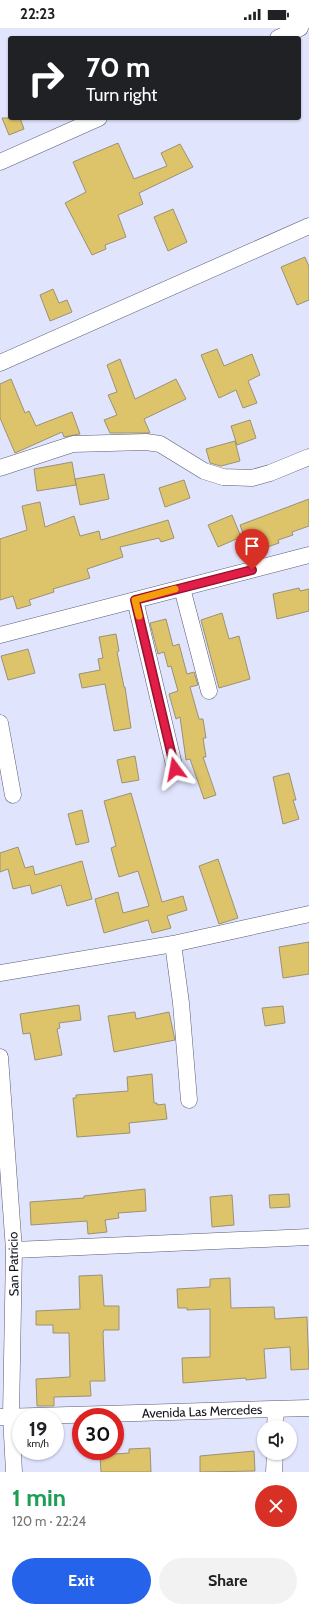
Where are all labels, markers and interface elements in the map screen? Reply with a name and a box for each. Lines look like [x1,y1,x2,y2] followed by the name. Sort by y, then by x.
[20,5,55,23] text: 22:23
[86,50,150,84] text: 70 m
[20,52,72,104] icon: right
[86,84,157,106] text: Turn right
[235,529,269,570] pin
[241,535,263,557] icon: arrive
[154,748,196,790] position arrow
[4,1232,22,1296] street label: San Patricio
[141,1401,263,1421] street label: Avenida Las Mercedes
[72,1408,124,1460] speed limit sign: 30
[29,1417,47,1441] text: 19
[257,1420,297,1460] map controls
[257,1420,297,1460] button: sound
[27,1437,49,1450] text: km/h
[12,1483,66,1512] text: 1 min
[255,1485,297,1527] button: close
[12,1513,86,1529] text: 120 m · 22:24
[12,1558,151,1604] button: Exit
[159,1558,297,1604] button: Share

